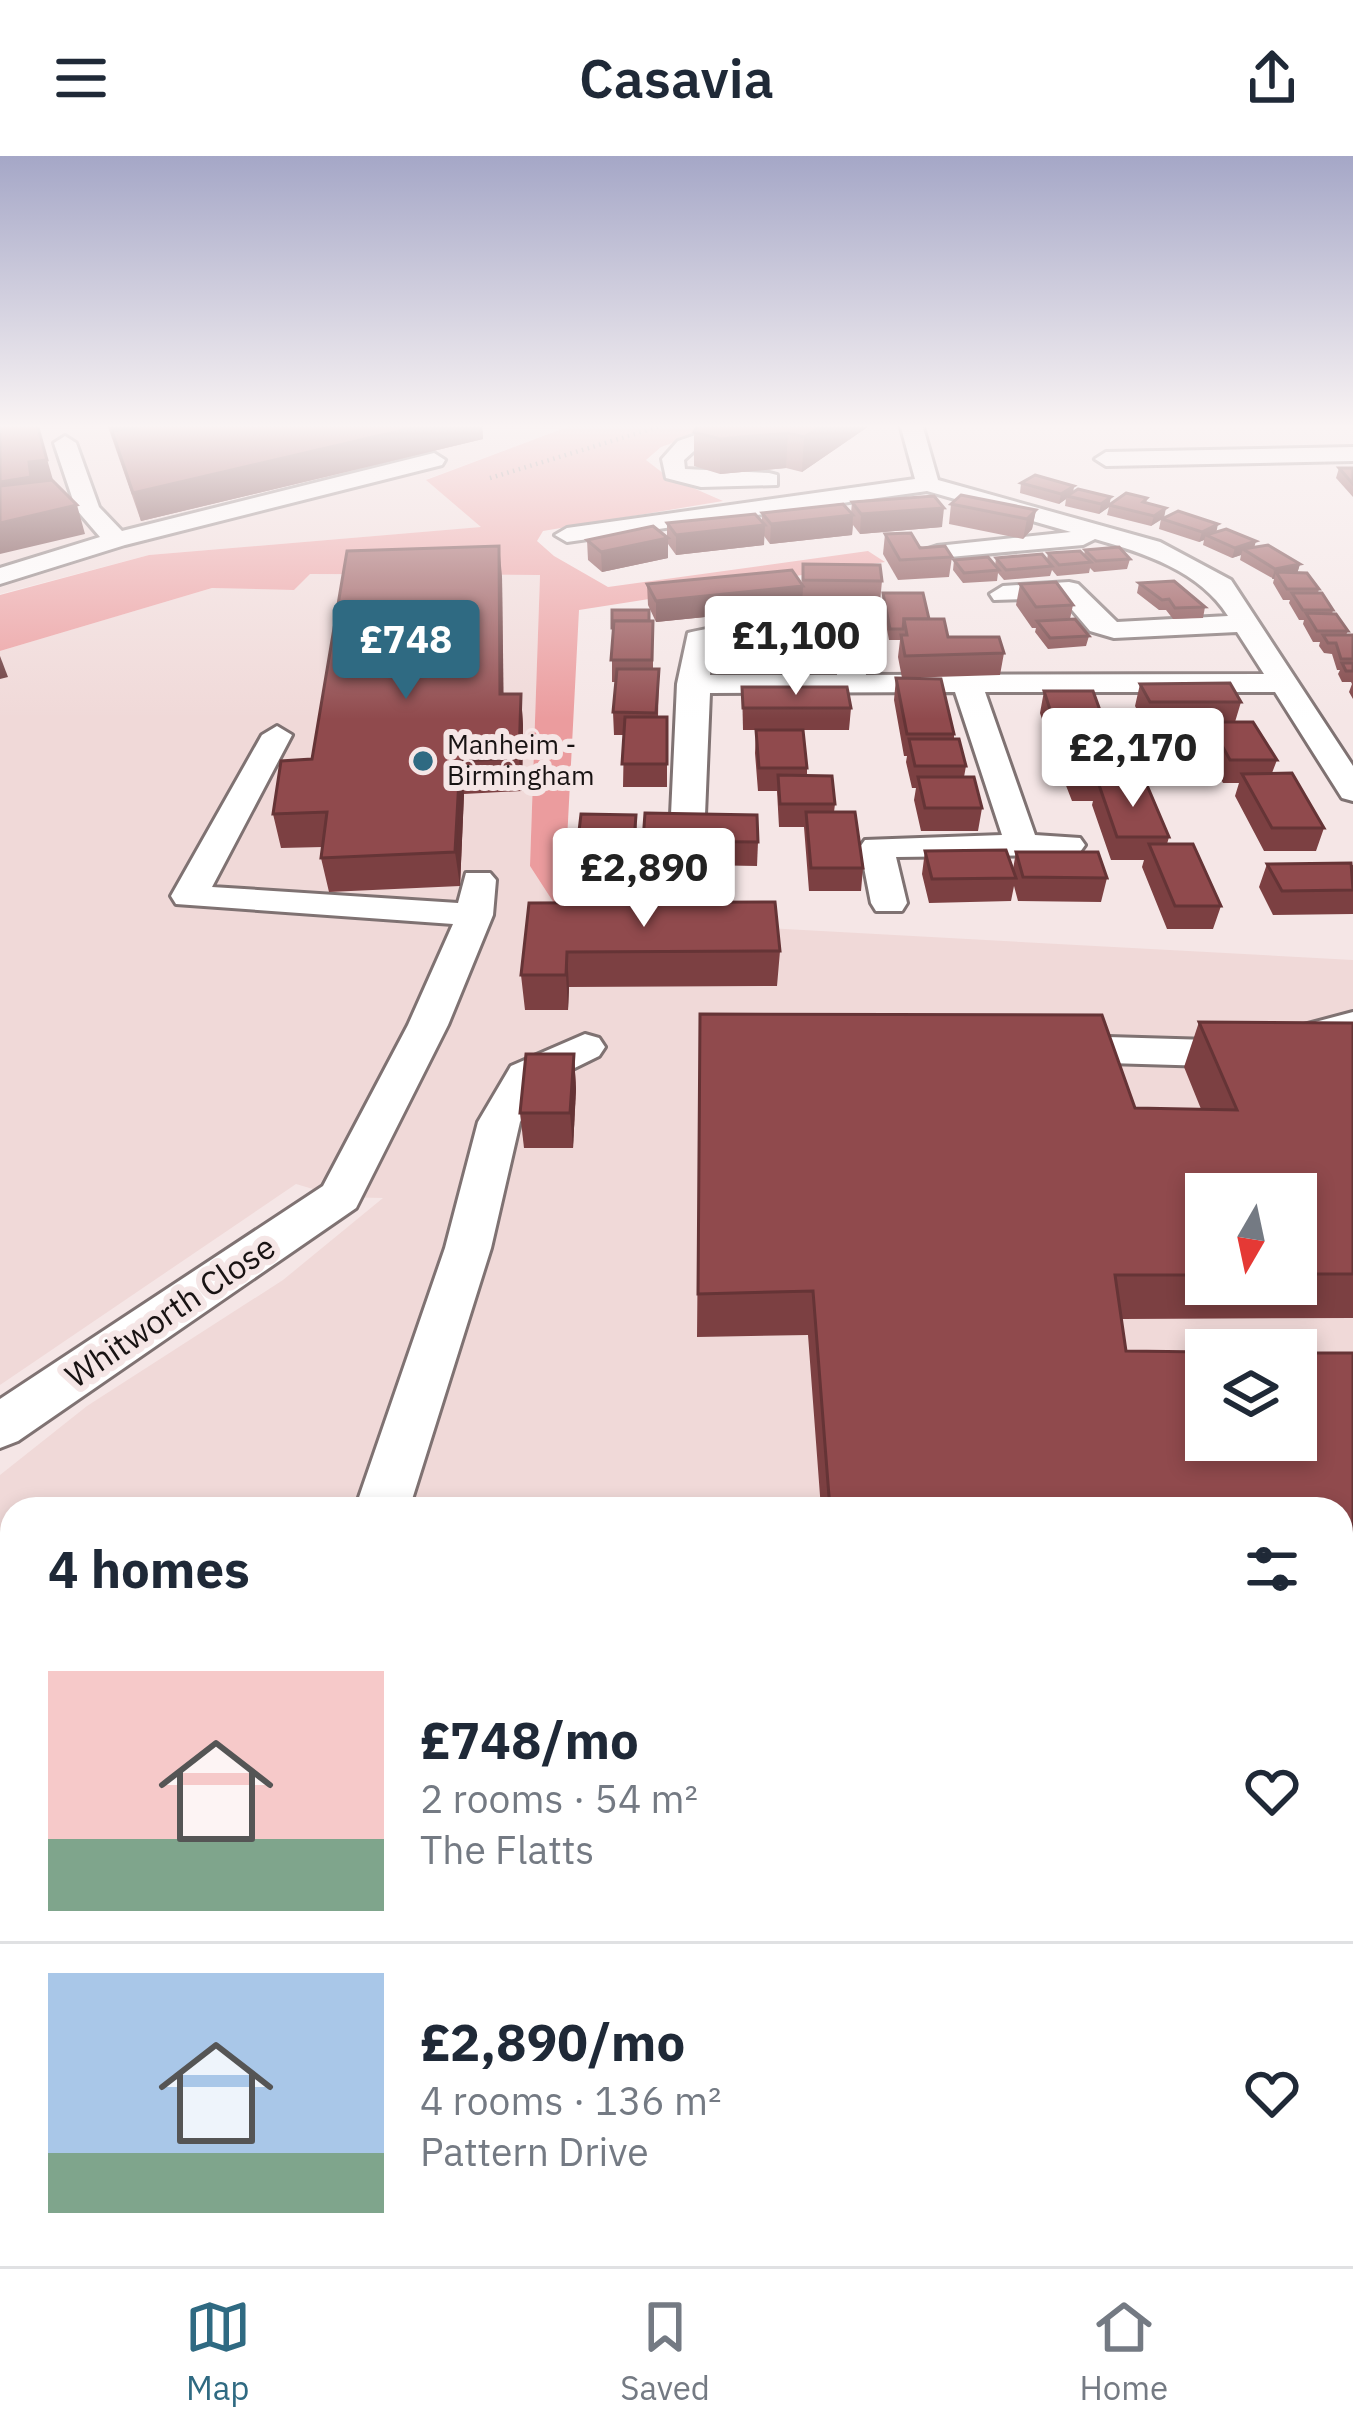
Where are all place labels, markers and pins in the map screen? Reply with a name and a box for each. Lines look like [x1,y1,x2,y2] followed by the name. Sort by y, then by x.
[698,596,894,698] pin: £1,100
[335,600,477,702] pin: £748
[1035,708,1231,810] pin: £2,170
[447,726,595,792] place label: Manheim - Birmingham
[410,748,436,774] marker: Manheim - Birmingham
[546,828,742,930] pin: £2,890

